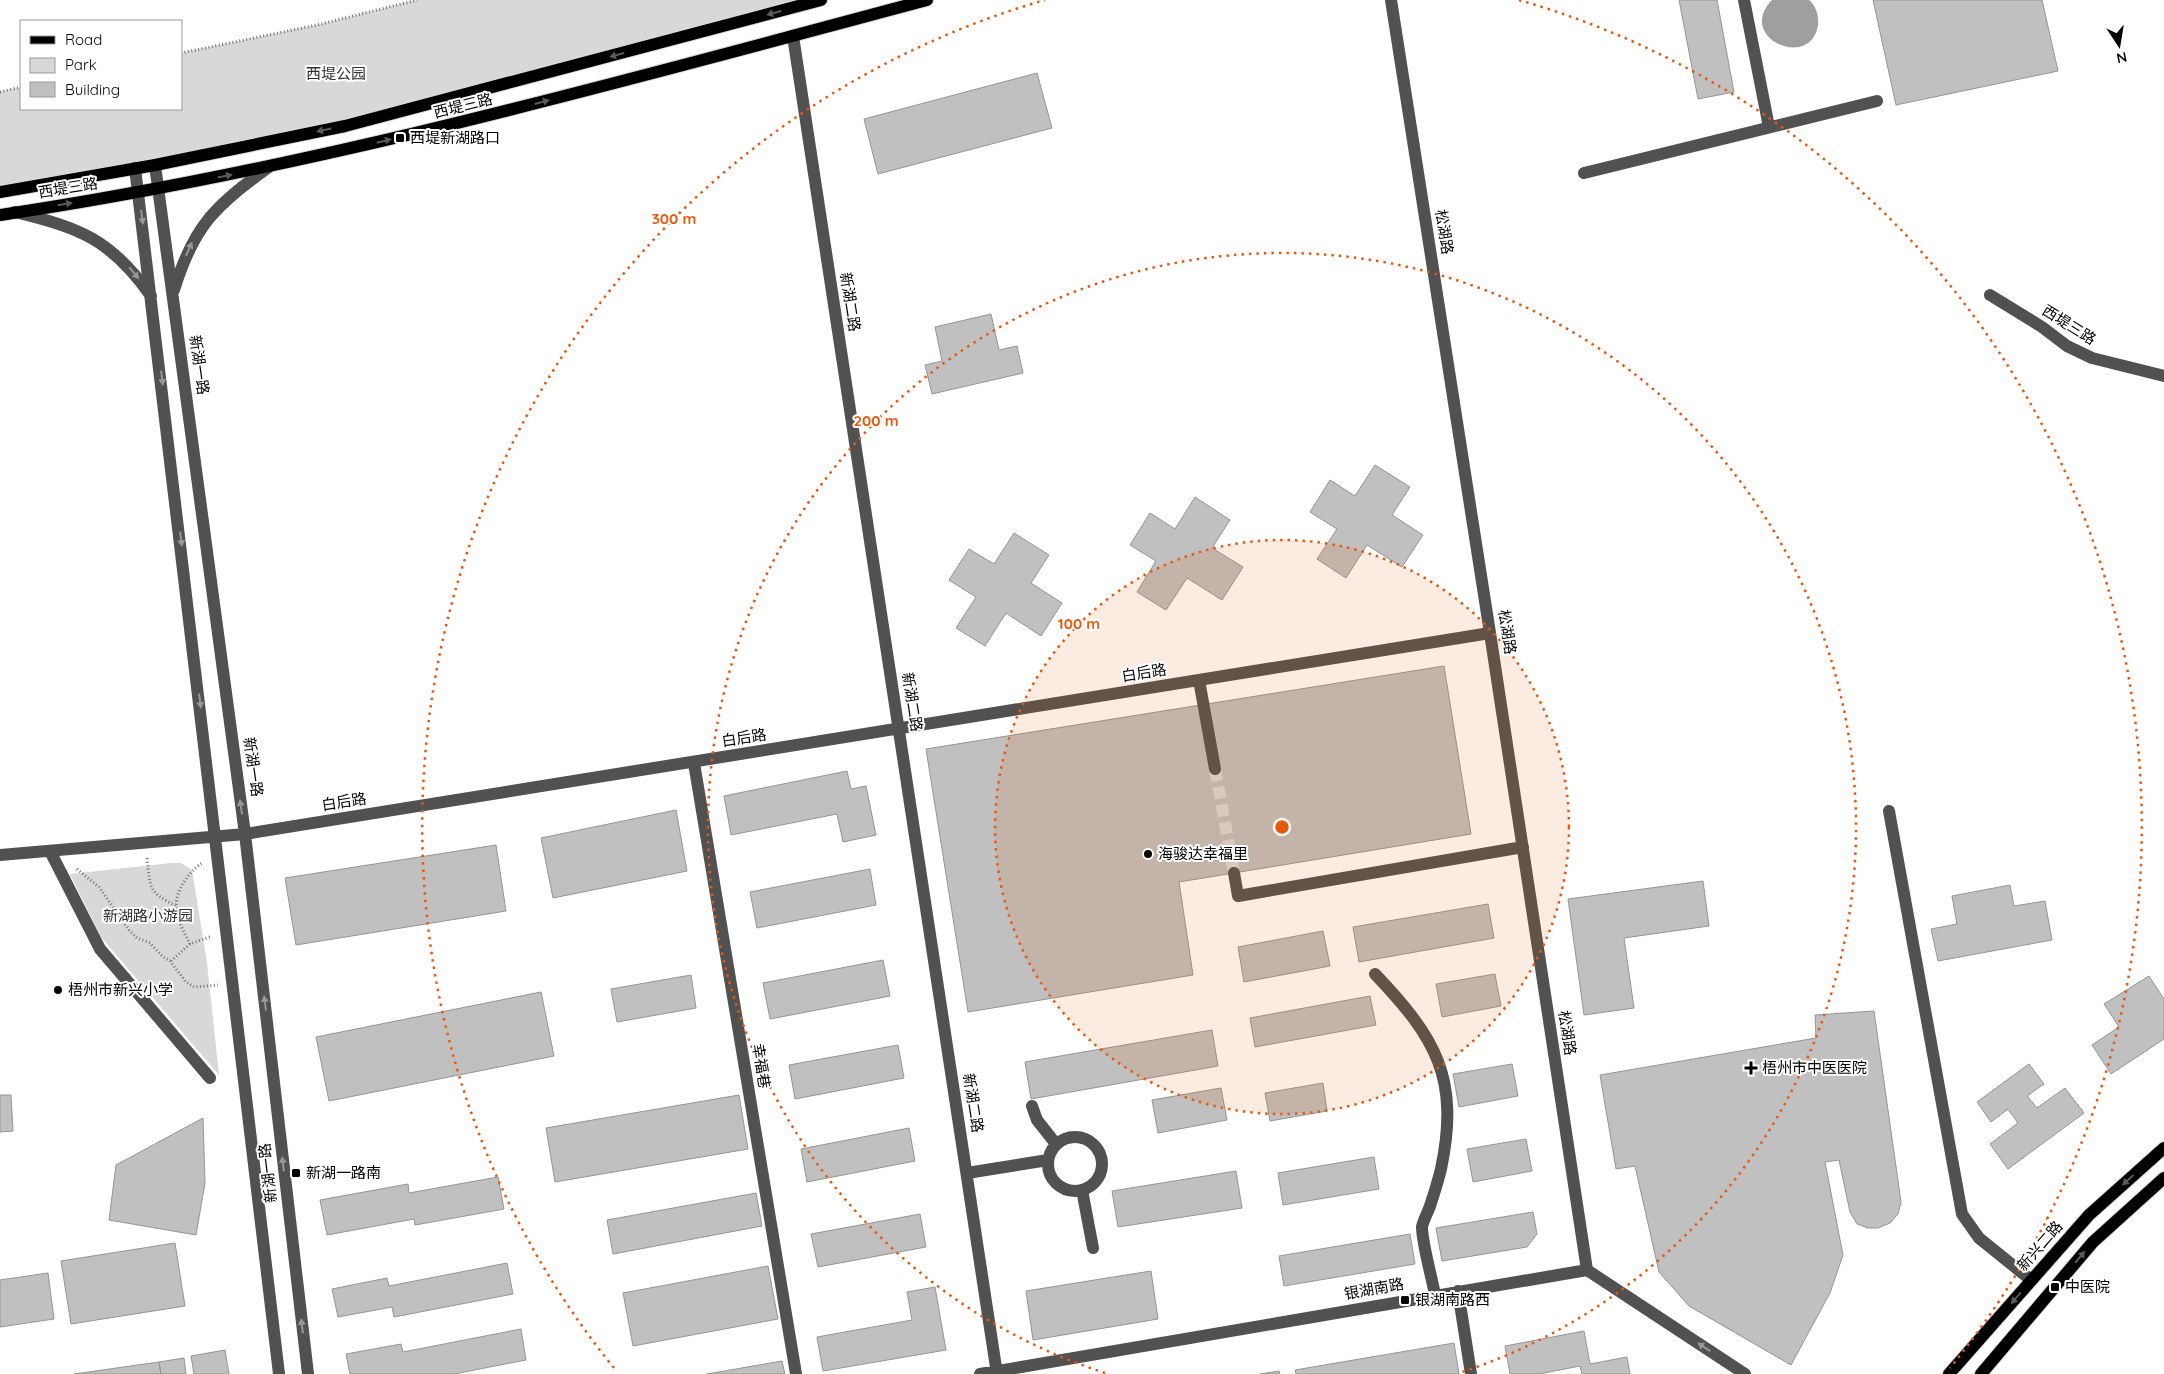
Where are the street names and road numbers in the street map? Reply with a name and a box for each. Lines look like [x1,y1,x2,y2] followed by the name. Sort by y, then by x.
[431,89,494,122] street label: 西堤三路
[37,173,99,202] street label: 西堤三路
[1432,208,1457,256] street label: 松湖路
[836,271,865,333] street label: 新湖二路
[2039,301,2100,349] street label: 西堤三路
[186,334,213,396] street label: 新湖一路
[1495,608,1520,656] street label: 松湖路
[1120,660,1168,685] street label: 白后路
[898,671,927,733] street label: 新湖二路
[720,725,768,750] street label: 白后路
[240,736,267,798] street label: 新湖一路
[320,789,368,814] street label: 白后路
[1555,1009,1580,1057] street label: 松湖路
[749,1042,774,1090] street label: 幸福巷
[959,1072,988,1134] street label: 新湖二路
[254,1142,281,1204] street label: 新湖一路
[2013,1217,2066,1275] street label: 新兴二路
[1343,1274,1405,1303] street label: 银湖南路

